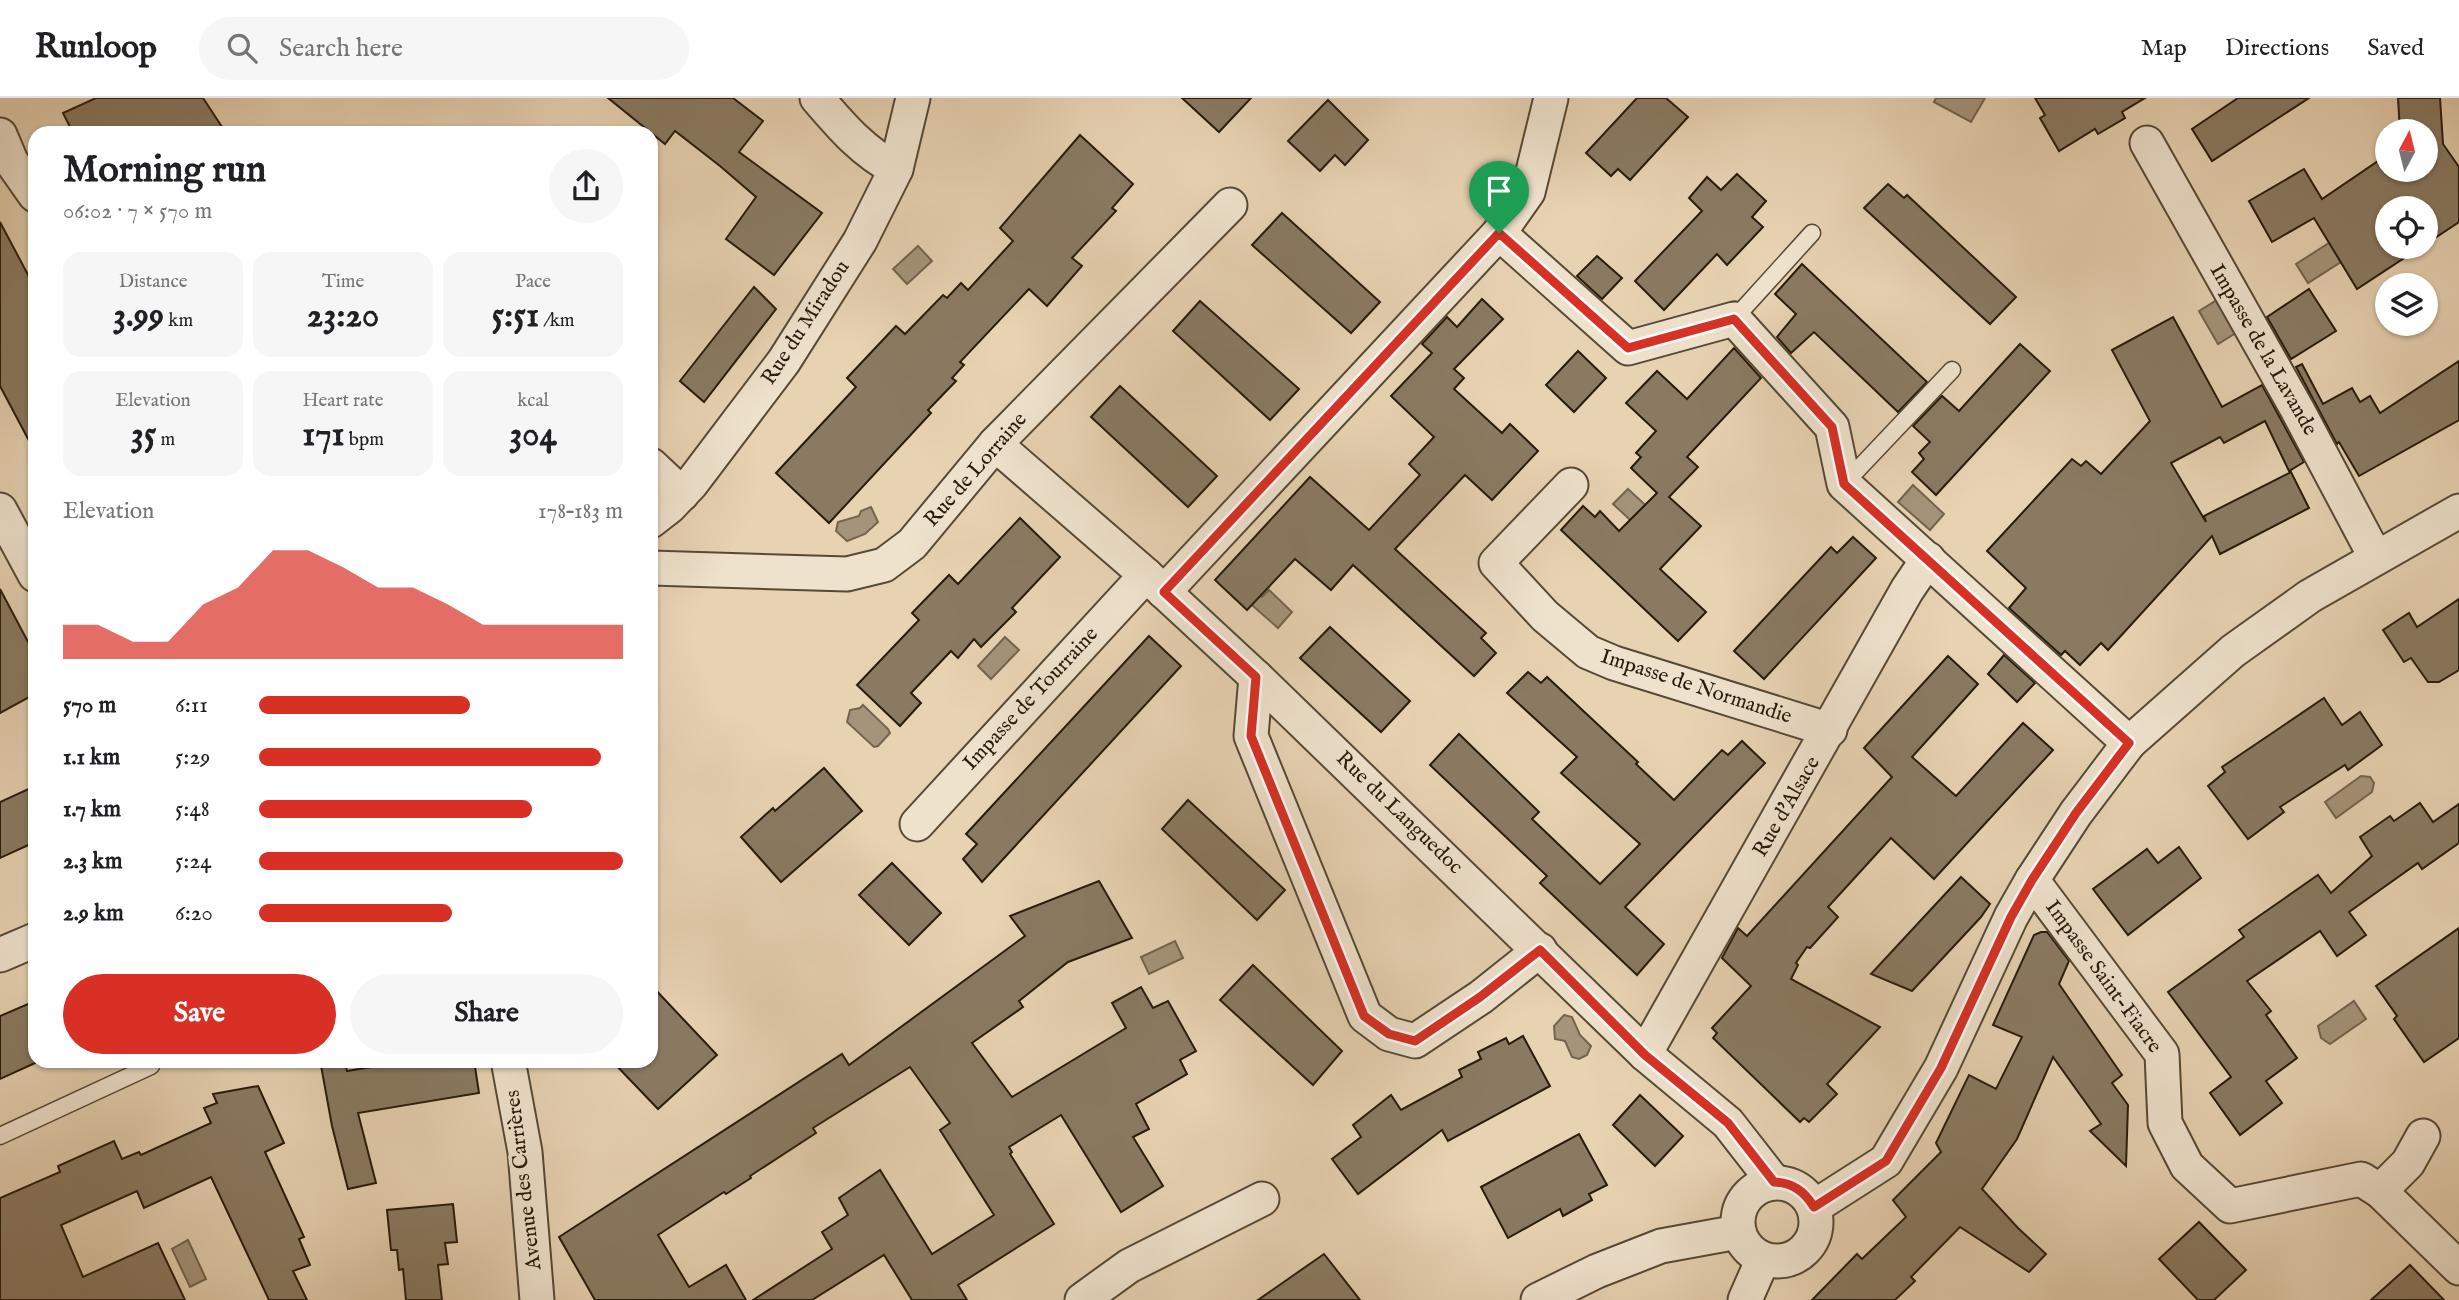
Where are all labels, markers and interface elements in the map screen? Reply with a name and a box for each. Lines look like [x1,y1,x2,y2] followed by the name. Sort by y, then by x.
[199,17,689,80] search box
[35,27,157,69] text: Runloop
[223,29,261,67] icon: search
[279,32,403,65] text: Search here
[2141,33,2187,64] text: Map
[2225,33,2329,64] text: Directions
[2367,33,2424,64] text: Saved
[2375,119,2438,182] north arrow
[2375,119,2438,336] map controls
[63,147,266,195] text: Morning run
[549,149,623,223] button: share
[1469,161,1529,233] pin
[1480,172,1518,210] icon: arrive
[2375,196,2438,259] button: locate
[63,197,212,226] text: 06:02 · 7 × 570 m
[756,256,856,390] street label: Rue du Miradou
[2203,259,2323,441] street label: Impasse de la Lavande
[119,270,187,294] text: Distance
[322,270,364,294] text: Time
[515,270,551,294] text: Pace
[2375,273,2438,336] button: layers
[113,294,164,339] text: 3.99
[307,294,379,339] text: 23:20
[491,294,539,339] text: 5:51
[164,309,193,333] text: km
[539,309,575,333] text: /km
[115,389,191,413] text: Elevation
[302,389,384,413] text: Heart rate
[517,389,549,413] text: kcal
[919,407,1034,533] street label: Rue de Lorraine
[131,413,156,458] text: 35
[302,413,345,458] text: 171
[509,413,557,458] text: 304
[156,428,175,452] text: m
[345,428,384,452] text: bpm
[63,497,154,526] text: Elevation
[538,497,623,526] text: 178–183 m
[957,621,1105,776] street label: Impasse de Tourraine
[1597,643,1795,731] street label: Impasse de Normandie
[63,691,116,720] text: 570 m
[175,691,208,720] text: 6:11
[63,743,120,772] text: 1.1 km
[175,743,210,772] text: 5:29
[1330,746,1468,880] street label: Rue du Languedoc
[1747,751,1827,862] street label: Rue d'Alsace
[63,795,121,824] text: 1.7 km
[175,795,210,824] text: 5:48
[63,847,122,876] text: 2.3 km
[175,847,211,876] text: 5:24
[2038,895,2168,1059] street label: Impasse Saint-Fiacre
[63,899,124,928] text: 2.9 km
[175,899,213,928] text: 6:20
[63,974,336,1054] button: Save
[350,974,623,1054] button: Share
[500,1089,549,1272] street label: Avenue des Carrières

